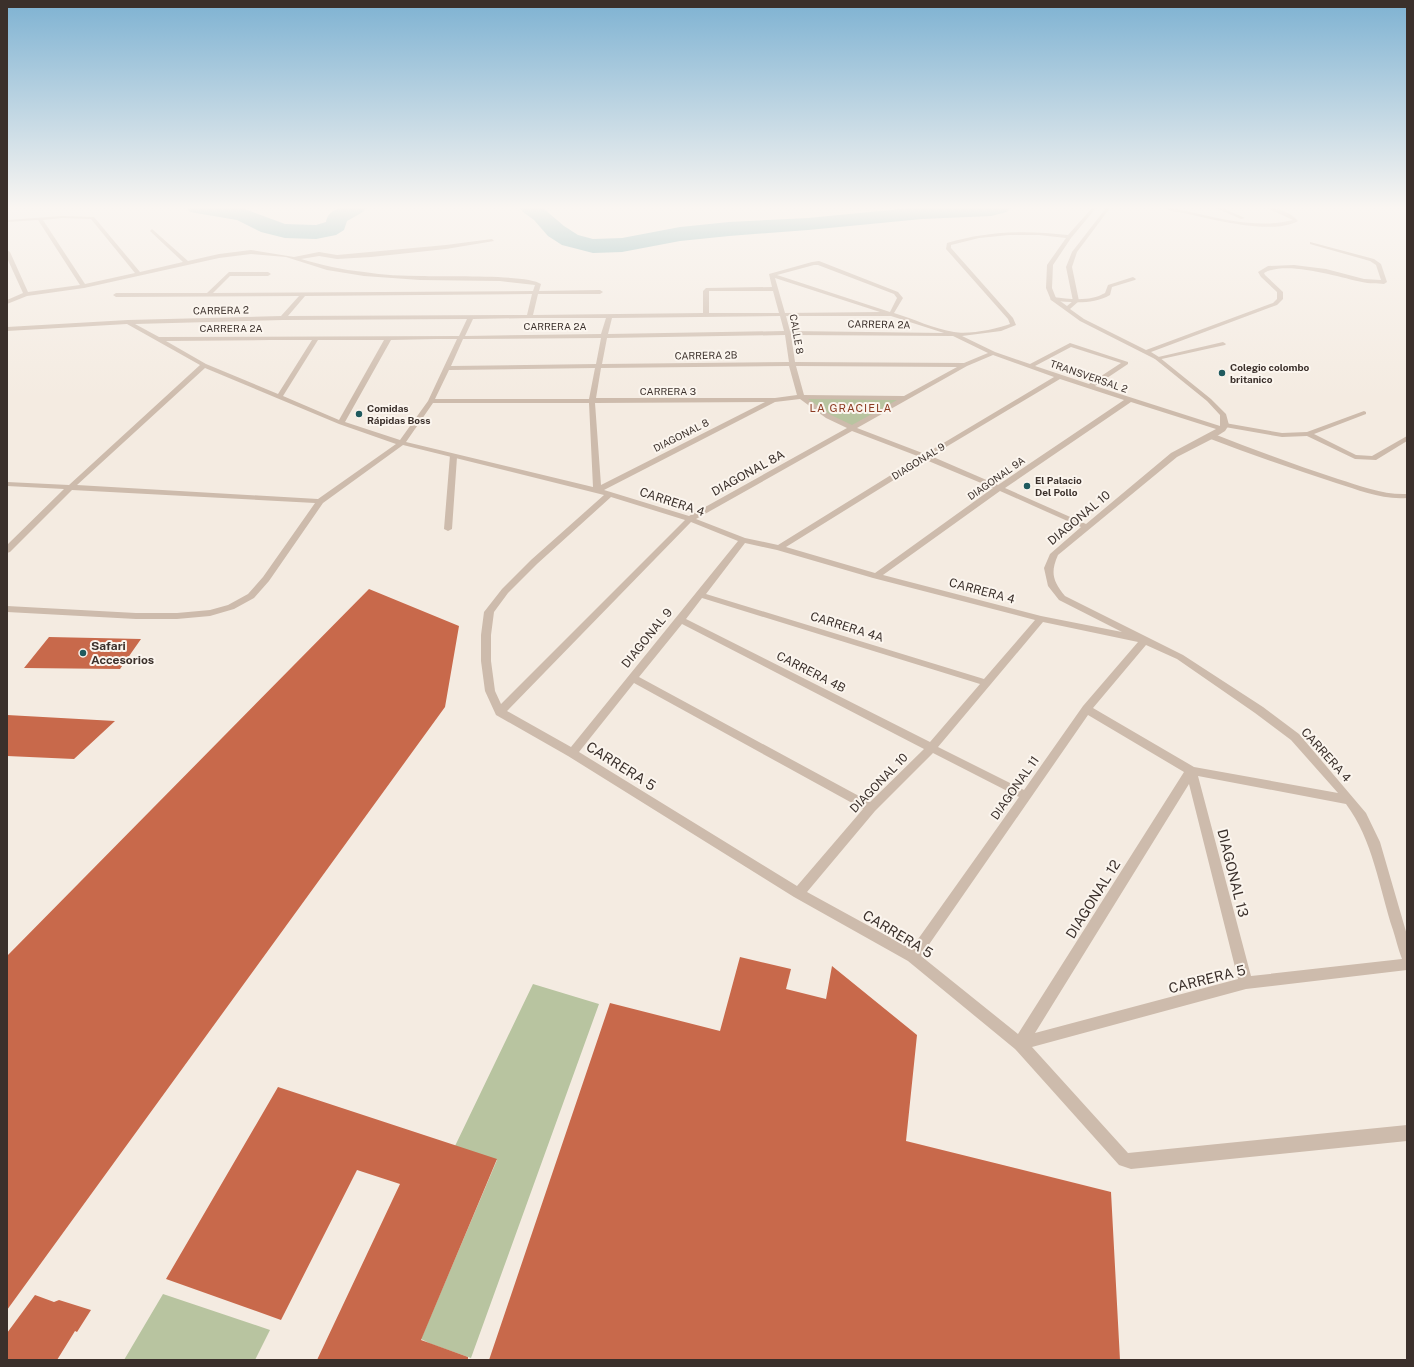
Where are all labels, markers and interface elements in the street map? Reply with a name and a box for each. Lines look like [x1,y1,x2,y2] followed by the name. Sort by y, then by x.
[193,304,249,316] street label: CARRERA 2
[788,313,806,355] street label: CALLE 8
[847,317,911,331] street label: CARRERA 2A
[523,320,587,332] street label: CARRERA 2A
[199,322,263,334] street label: CARRERA 2A
[675,348,738,362] street label: CARRERA 2B
[1049,357,1129,395] street label: TRANSVERSAL 2
[1230,361,1310,385] place label: Colegio colombo britanico
[1217,368,1227,378] marker: Colegio colombo britanico
[640,385,696,397] street label: CARRERA 3
[367,402,431,426] place label: Comidas Rápidas Boss
[810,402,892,414] district label: LA GRACIELA
[354,409,364,419] marker: Comidas Rápidas Boss
[651,416,711,454] street label: DIAGONAL 8
[889,440,947,482] street label: DIAGONAL 9
[709,447,787,499] street label: DIAGONAL 8A
[965,454,1027,502] street label: DIAGONAL 9A
[1035,474,1082,498] place label: El Palacio Del Pollo
[1022,481,1032,491] marker: El Palacio Del Pollo
[638,485,707,519] street label: CARRERA 4
[1045,488,1113,548] street label: DIAGONAL 10
[948,575,1017,607] street label: CARRERA 4
[619,605,675,671] street label: DIAGONAL 9
[809,609,886,645] street label: CARRERA 4A
[91,639,154,667] place label: Safari Accesorios
[78,648,88,658] marker: Safari Accesorios
[774,649,848,695] street label: CARRERA 4B
[1298,725,1354,785] street label: CARRERA 4
[583,738,659,794] street label: CARRERA 5
[847,750,911,816] street label: DIAGONAL 10
[988,753,1042,823] street label: DIAGONAL 11
[1214,827,1252,919] street label: DIAGONAL 13
[1062,857,1124,941] street label: DIAGONAL 12
[860,907,936,961] street label: CARRERA 5
[1167,962,1247,996] street label: CARRERA 5

